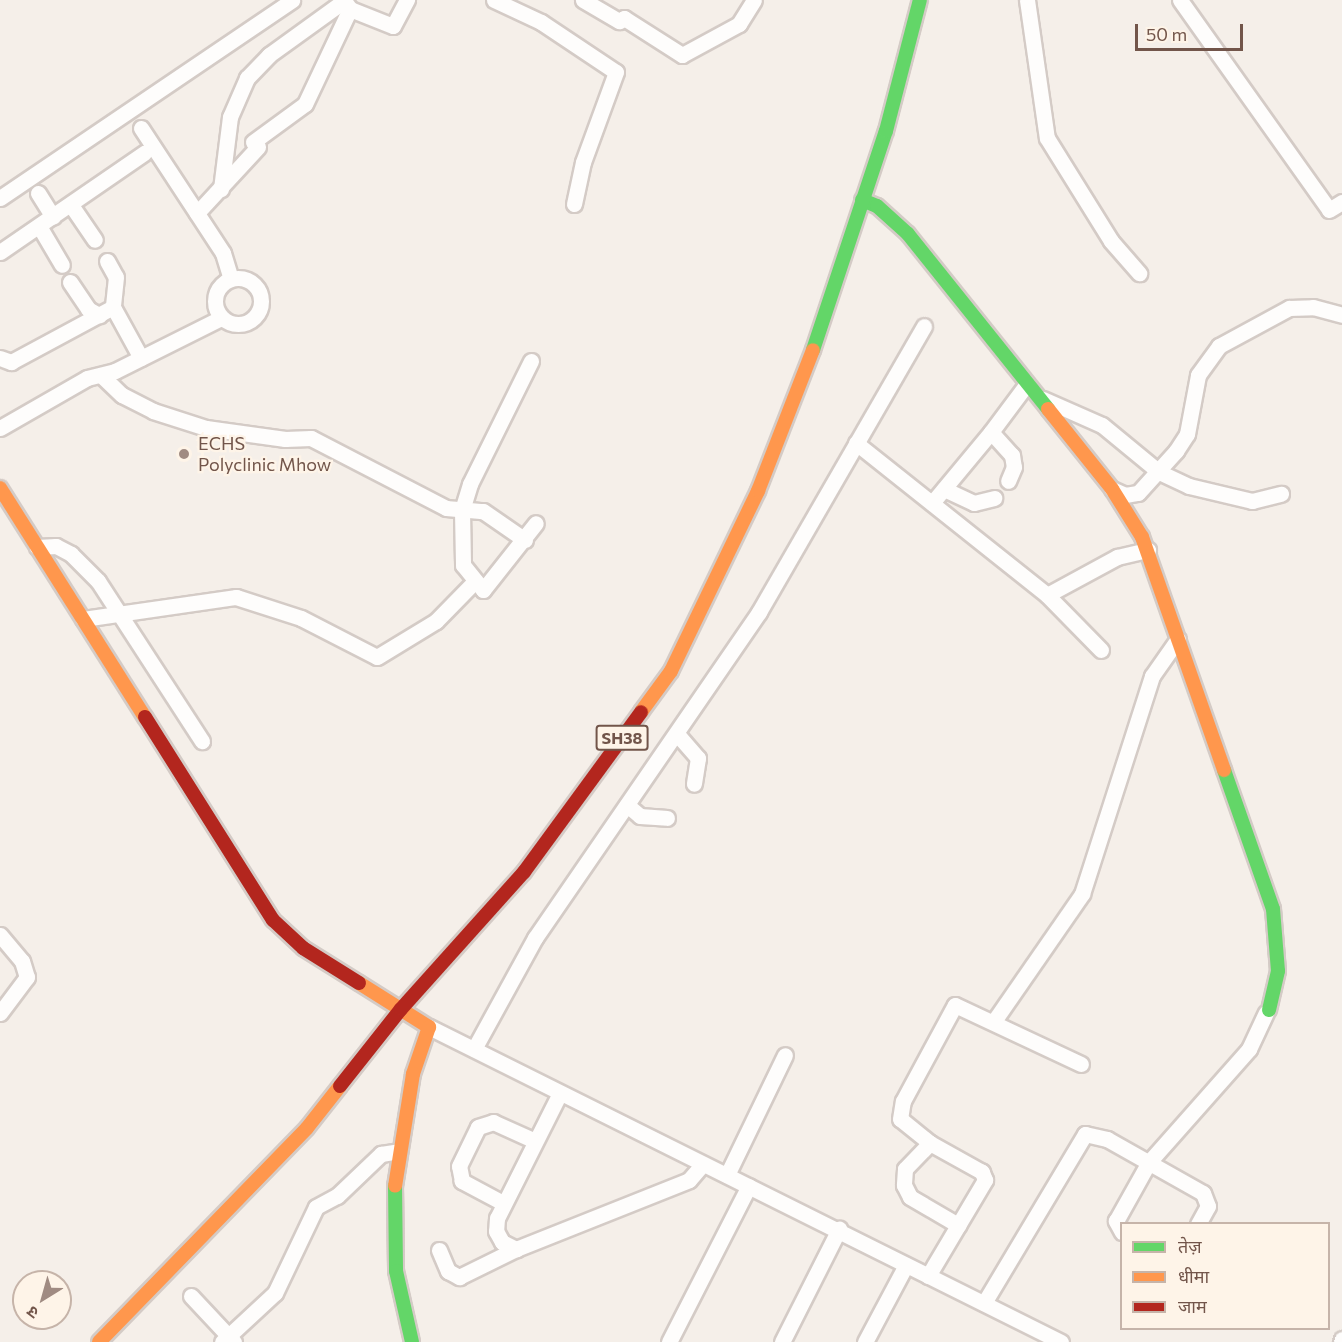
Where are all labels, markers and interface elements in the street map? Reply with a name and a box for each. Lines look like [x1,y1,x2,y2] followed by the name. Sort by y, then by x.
[1138,12,1246,50] scale bar
[1146,23,1187,45] text: 50 m
[198,433,331,476] place label: ECHS Polyclinic Mhow
[175,445,193,463] marker: ECHS Polyclinic Mhow
[595,725,649,751] road number: SH38
[1120,1222,1330,1330] legend
[1178,1235,1202,1257] text: तेज़
[1178,1265,1209,1287] text: धीमा
[12,1270,72,1330] north arrow
[1178,1295,1207,1317] text: जाम
[23,1303,42,1324] text: उ

